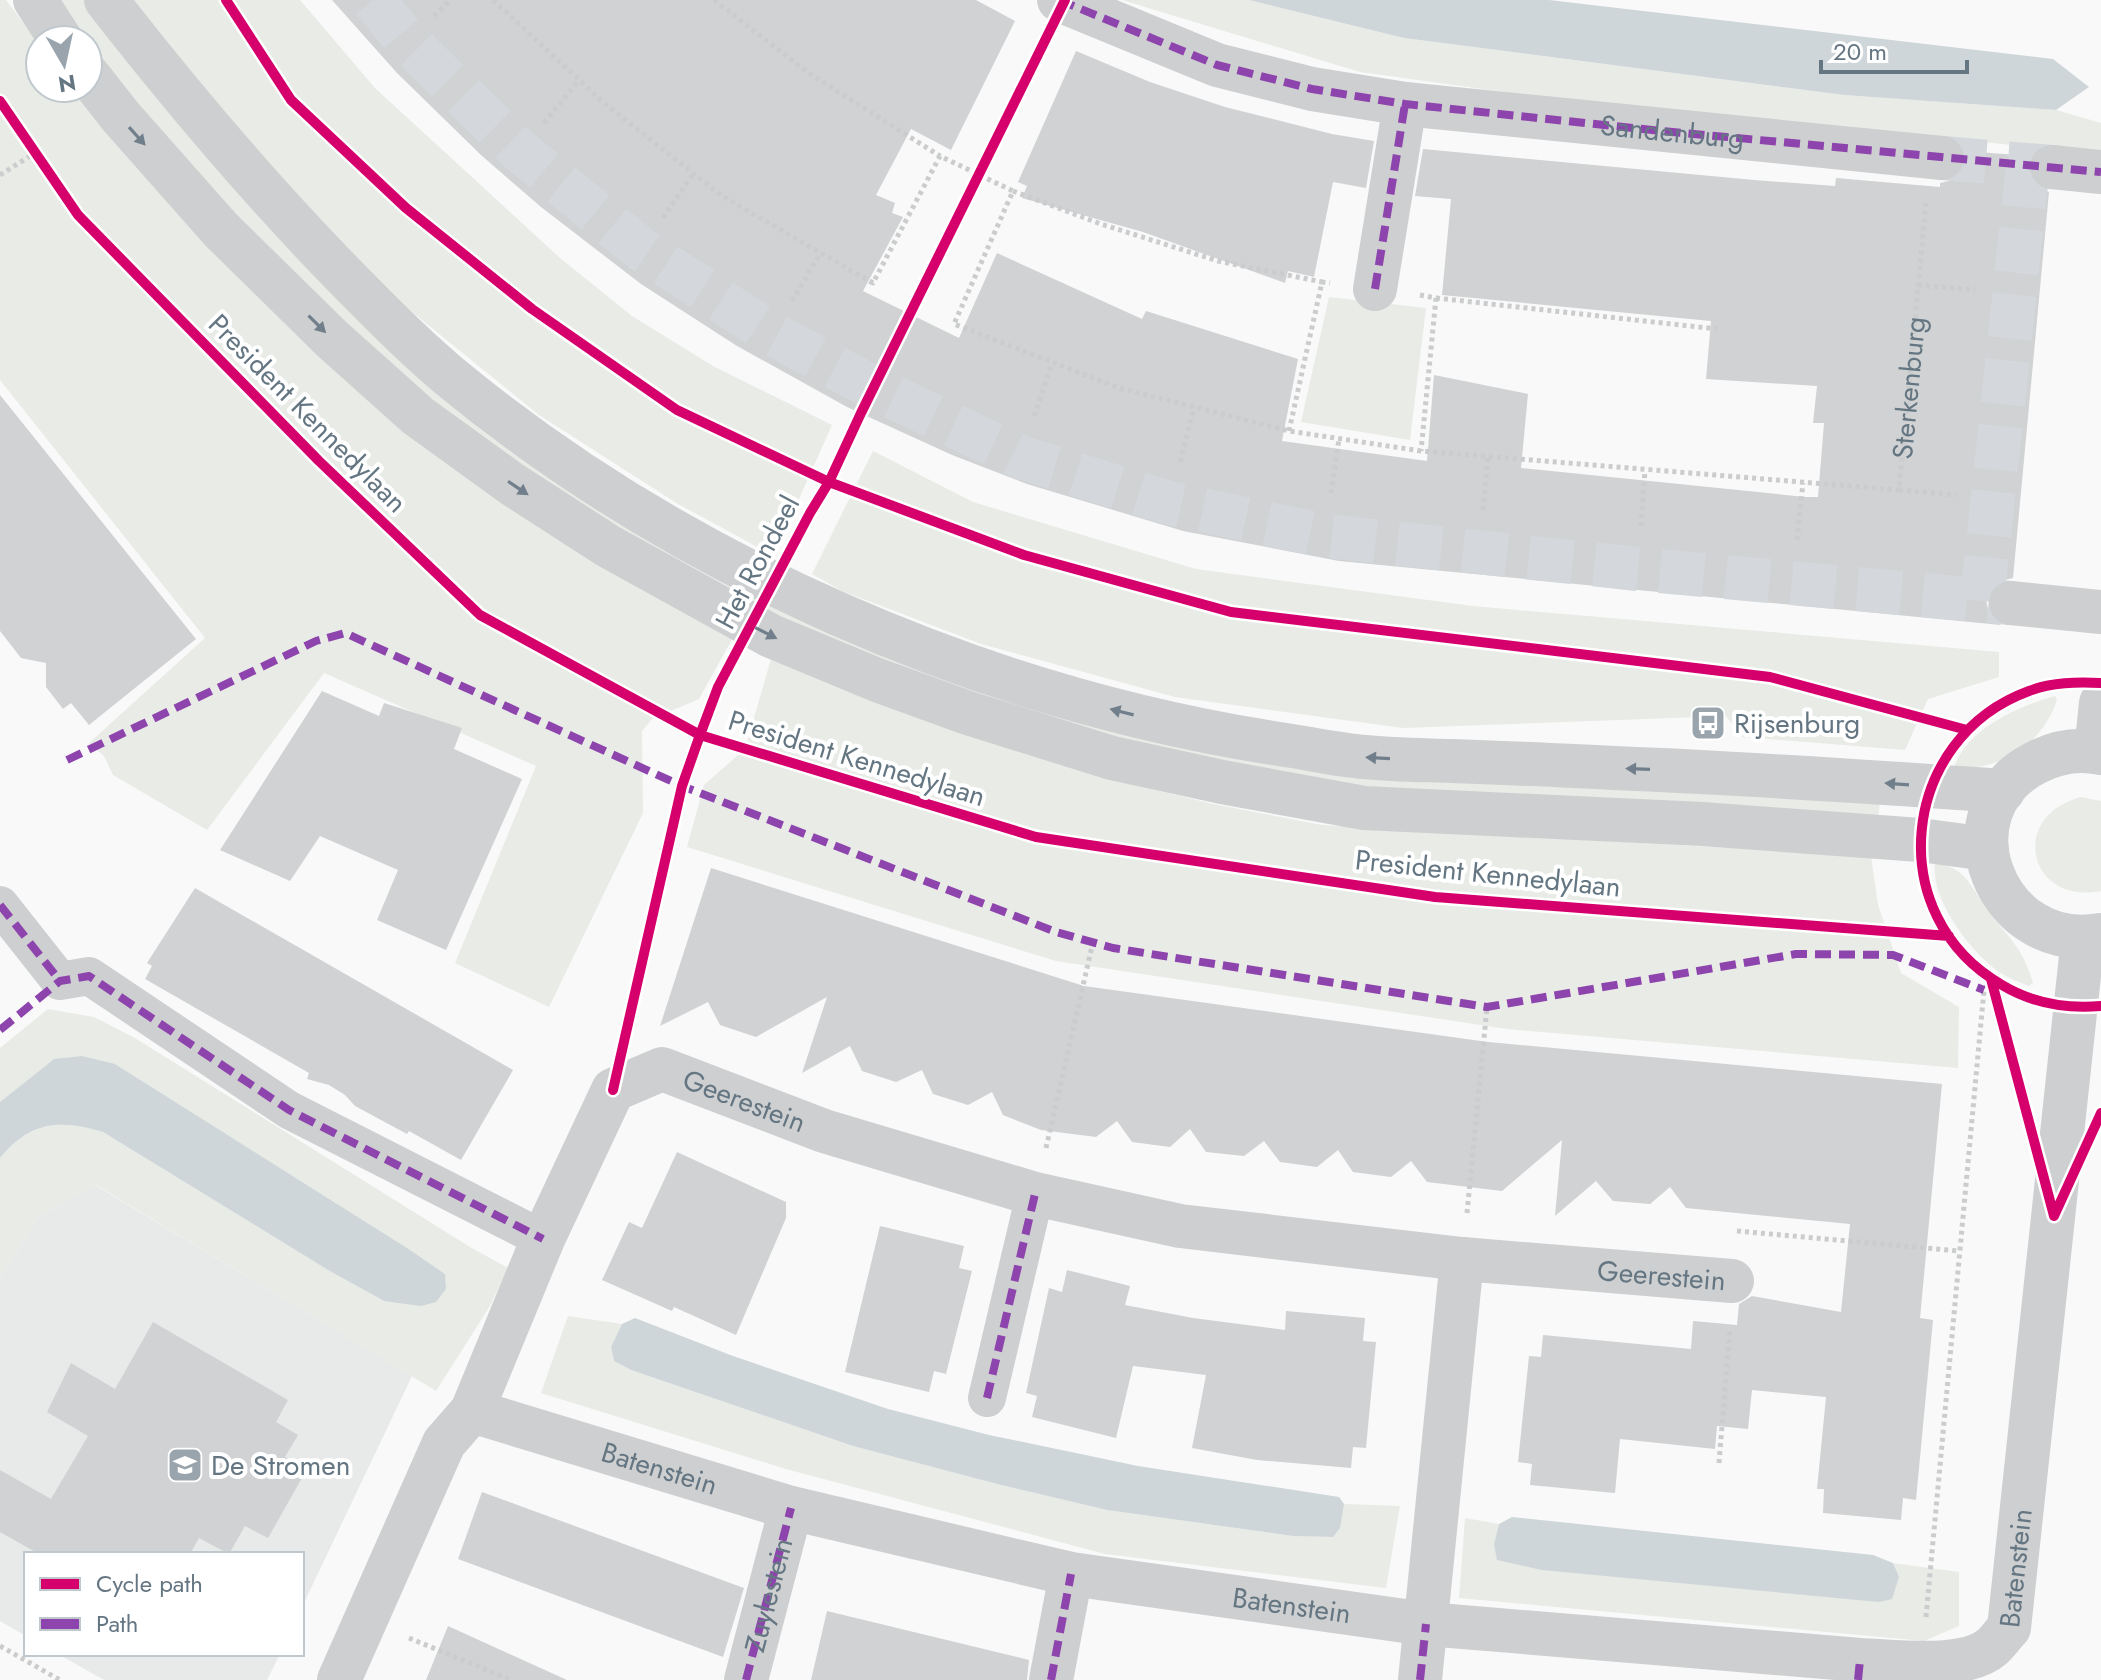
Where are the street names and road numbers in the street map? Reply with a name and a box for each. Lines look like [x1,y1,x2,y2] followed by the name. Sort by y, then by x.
[1598,105,1746,160] street label: Sandenburg
[199,305,416,522] street label: President Kennedylaan
[1882,315,1936,461] street label: Sterkenburg
[705,488,810,637] street label: Het Rondeel
[723,700,990,817] street label: President Kennedylaan
[1353,839,1623,908] street label: President Kennedylaan
[677,1059,812,1143] street label: Geerestein
[1596,1250,1727,1301] street label: Geerestein
[596,1432,722,1505] street label: Batenstein
[1989,1507,2043,1630] street label: Batenstein
[734,1533,803,1657] street label: Zuylestein
[1230,1577,1354,1634] street label: Batenstein

